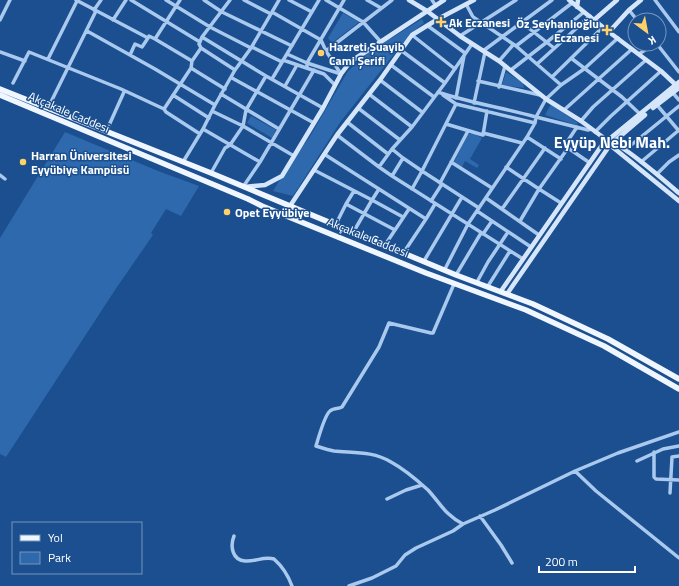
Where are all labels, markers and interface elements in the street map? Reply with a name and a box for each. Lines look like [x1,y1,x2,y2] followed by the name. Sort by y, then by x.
[627,12,667,52] north arrow
[449,13,510,32] place label: Ak Eczanesi
[516,14,599,47] place label: Öz Seyhanlıoğlu Eczanesi
[436,17,446,27] marker: Ak Eczanesi
[602,25,612,35] marker: Öz Seyhanlıoğlu Eczanesi
[645,32,659,49] text: K
[329,37,405,70] place label: Hazreti Şuayib Cami Şerifi
[316,48,326,58] marker: Hazreti Şuayib Cami Şerifi
[25,86,113,138] street label: Akçakale Caddesi
[554,130,670,154] district label: Eyyüp Nebi Mah.
[31,146,132,179] place label: Harran Üniversitesi Eyyübiye Kampüsü
[18,157,28,167] marker: Harran Üniversitesi Eyyübiye Kampüsü
[235,203,309,222] place label: Opet Eyyübiye
[222,207,232,217] marker: Opet Eyyübiye
[324,212,412,262] street label: Akçakale Caddesi
[12,522,142,574] legend
[48,528,63,547] text: Yol
[48,548,71,567] text: Park
[539,548,635,574] scale bar
[545,552,578,571] text: 200 m

